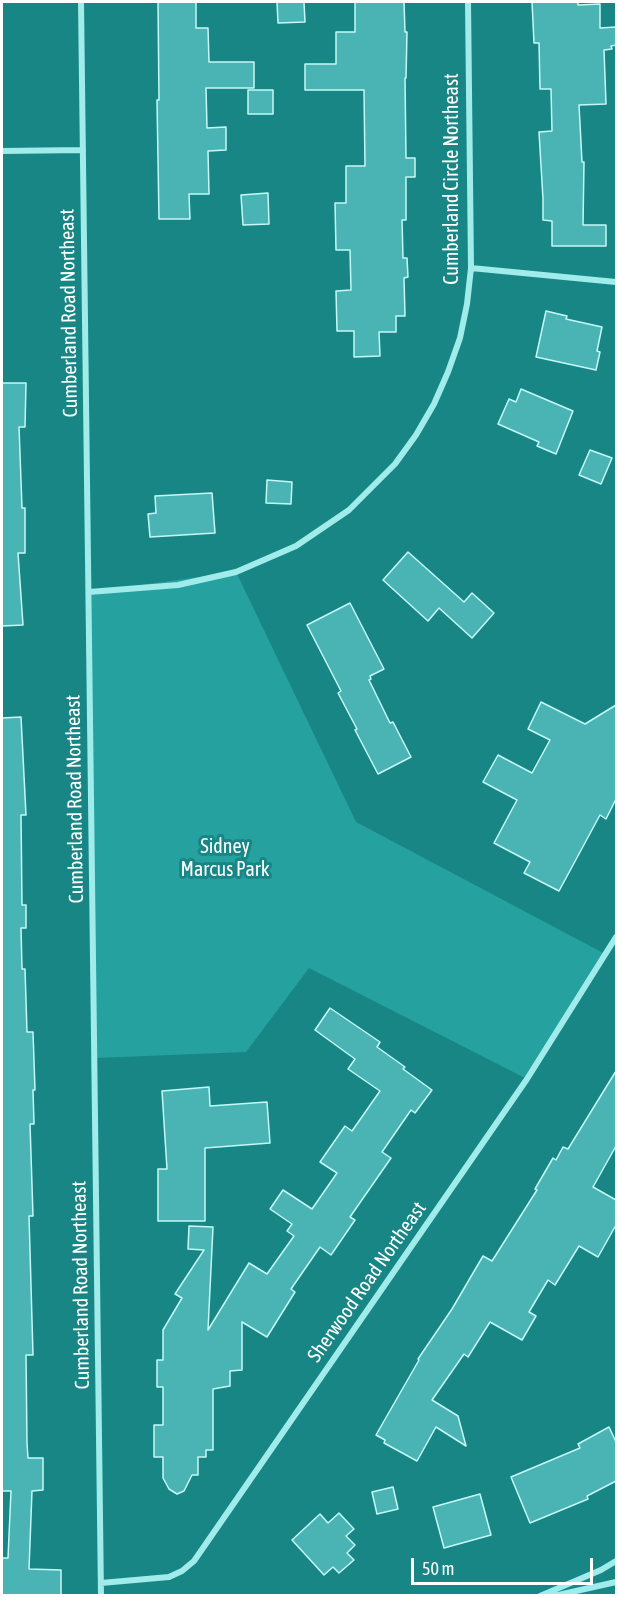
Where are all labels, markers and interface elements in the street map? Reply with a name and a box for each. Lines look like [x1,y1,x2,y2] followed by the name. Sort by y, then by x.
[440,73,464,285] street label: Cumberland Circle Northeast
[55,209,83,417] street label: Cumberland Road Northeast
[61,695,89,903] street label: Cumberland Road Northeast
[181,835,269,882] park label: Sidney Marcus Park
[67,1181,95,1389] street label: Cumberland Road Northeast
[303,1197,431,1367] street label: Sherwood Road Northeast
[414,1546,596,1584] scale bar
[422,1558,454,1579] text: 50 m

